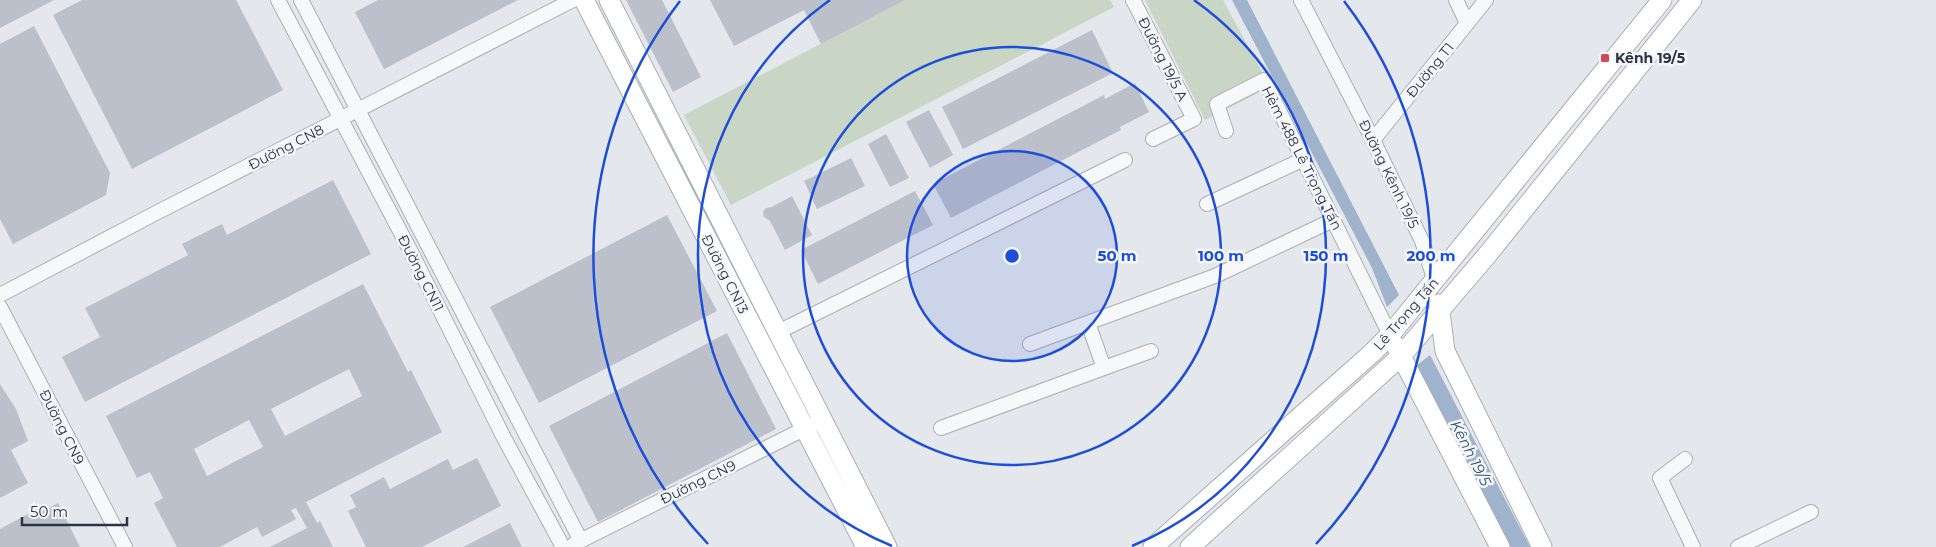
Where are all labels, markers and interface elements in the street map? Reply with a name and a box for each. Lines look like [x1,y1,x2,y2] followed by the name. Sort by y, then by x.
[1134,14,1192,105] street label: Đường 19/5 A
[1402,39,1458,101] street label: Đường T1
[1615,49,1685,67] place label: Kênh 19/5
[1599,52,1611,64] marker: Kênh 19/5
[1258,83,1346,233] street label: Hẻm 488 Lê Trọng Tấn
[1355,117,1423,231] street label: Đường Kênh 19/5
[245,120,327,174] street label: Đường CN8
[697,231,753,317] street label: Đường CN13
[394,232,448,314] street label: Đường CN11
[1097,246,1137,265] text: 50 m
[1198,246,1244,265] text: 100 m
[1304,246,1348,265] text: 150 m
[1406,246,1456,265] text: 200 m
[1003,247,1021,265] centre of rings
[1370,274,1442,354] street label: Lê Trọng Tấn
[35,386,89,468] street label: Đường CN9
[1446,417,1496,490] water label: Kênh 19/5
[657,456,739,508] street label: Đường CN9
[22,494,128,526] scale bar
[30,502,68,521] text: 50 m

